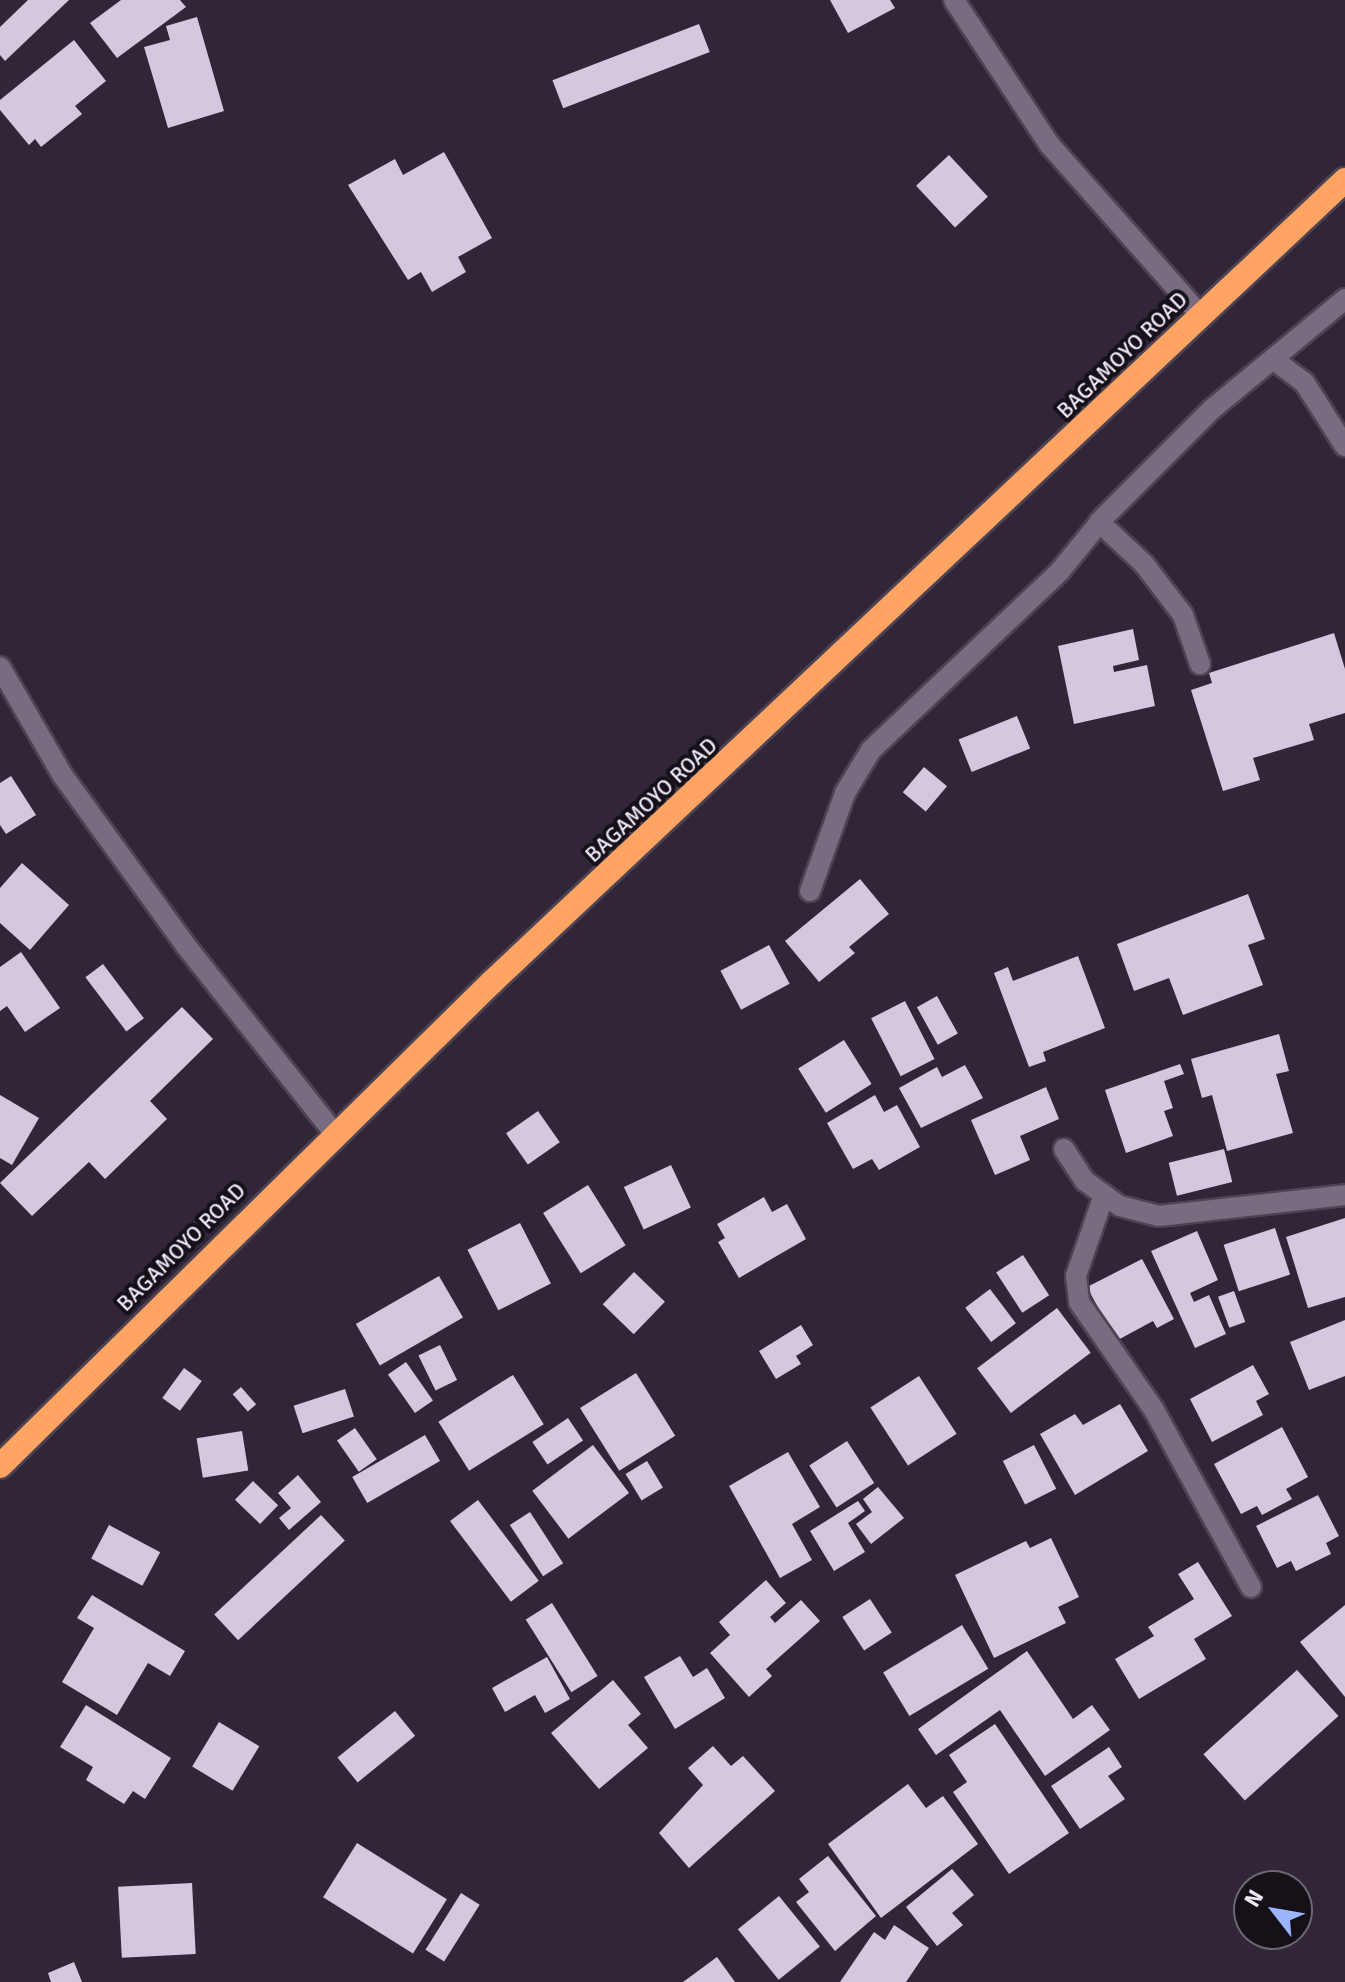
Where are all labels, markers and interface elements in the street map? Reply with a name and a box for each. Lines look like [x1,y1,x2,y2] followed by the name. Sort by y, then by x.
[1051,286,1193,424] street label: BAGAMOYO ROAD
[580,732,722,868] street label: BAGAMOYO ROAD
[111,1177,251,1317] street label: BAGAMOYO ROAD
[1233,1870,1313,1950] north arrow
[1238,1885,1269,1912] text: N

